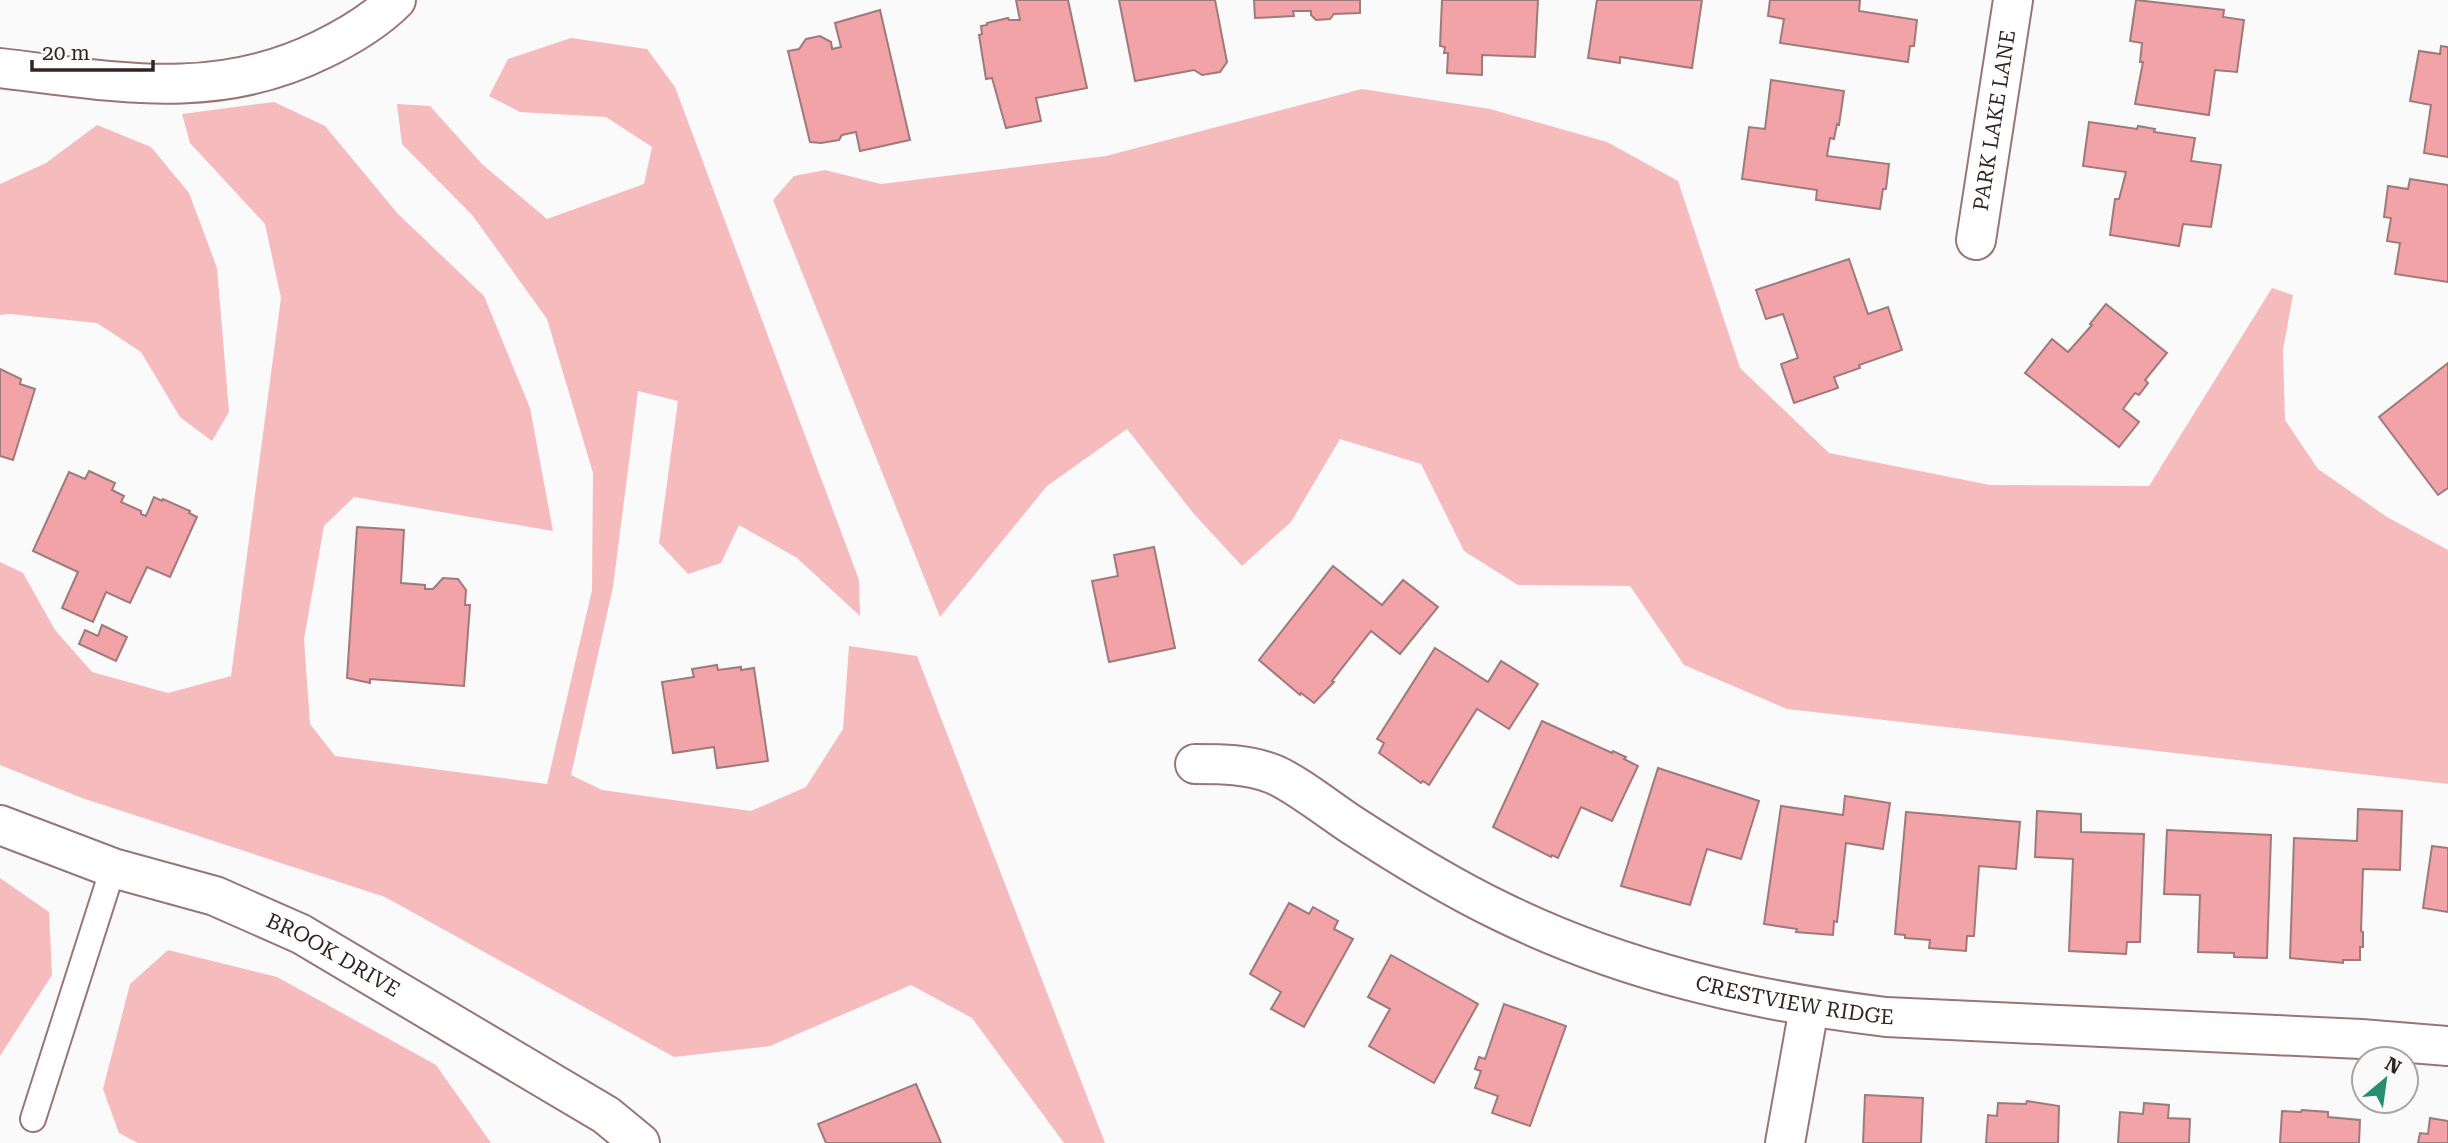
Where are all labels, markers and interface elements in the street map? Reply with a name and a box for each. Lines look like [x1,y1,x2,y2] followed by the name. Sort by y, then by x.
[32,28,152,72] scale bar
[1969,28,2020,212] street label: PARK LAKE LANE
[42,41,90,65] text: 20 m
[263,908,404,1002] street label: BROOK DRIVE
[1693,971,1894,1029] street label: CRESTVIEW RIDGE
[2350,1045,2420,1115] north arrow
[2381,1052,2405,1079] text: N

